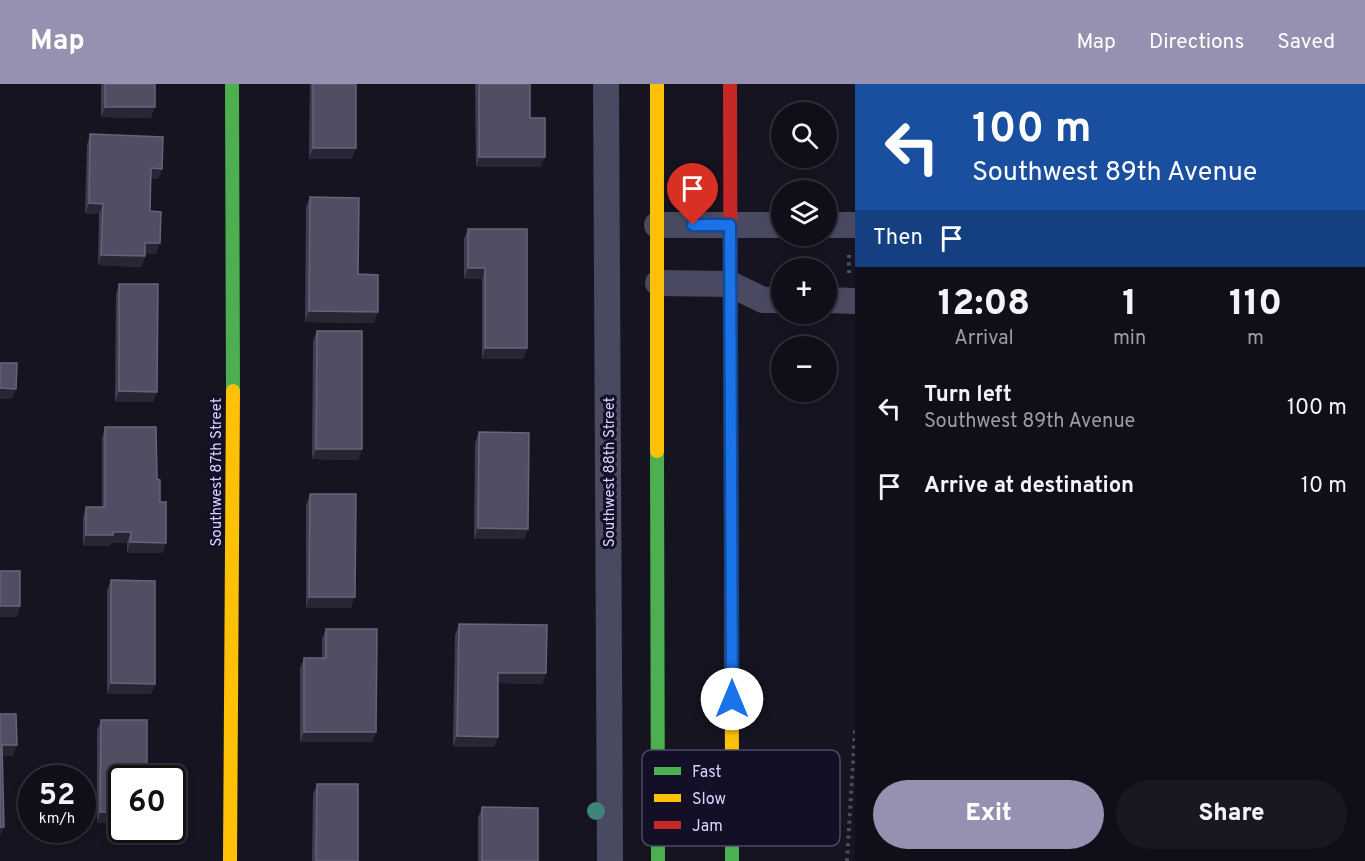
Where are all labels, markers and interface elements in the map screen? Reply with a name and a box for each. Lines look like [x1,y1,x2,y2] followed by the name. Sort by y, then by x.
[30,24,85,60] text: Map
[1076,29,1116,56] text: Map
[1149,29,1244,56] text: Directions
[1277,29,1335,56] text: Saved
[771,102,837,402] map controls
[771,102,837,168] button: search
[972,104,1091,157] text: 100 m
[873,108,951,186] icon: left
[972,156,1257,190] text: Southwest 89th Avenue
[667,163,718,225] pin
[676,172,709,205] icon: arrive
[771,180,837,246] button: layers
[935,222,968,255] icon: arrive
[873,225,923,252] text: Then
[771,258,837,324] button: +
[938,282,1030,328] text: 12:08
[1122,282,1137,328] text: 1
[1229,282,1282,328] text: 110
[954,326,1014,352] text: Arrival
[1113,326,1146,352] text: min
[1247,326,1264,352] text: m
[771,336,837,402] button: −
[924,382,1012,409] text: Turn left
[873,392,906,425] icon: left
[1287,395,1347,422] text: 100 m
[601,397,620,547] street label: Southwest 88th Street
[208,398,227,546] street label: Southwest 87th Street
[924,409,1135,435] text: Southwest 89th Avenue
[873,470,906,503] icon: arrive
[924,473,1134,500] text: Arrive at destination
[1301,473,1347,500] text: 10 m
[700,667,764,731] position arrow
[642,750,840,846] legend
[692,763,722,783] text: Fast
[108,765,186,843] speed limit sign: 60
[39,778,75,815] text: 52
[873,780,1104,849] button: Exit
[1116,780,1347,849] button: Share
[692,790,726,810] text: Slow
[39,810,75,829] text: km/h
[692,817,723,837] text: Jam

